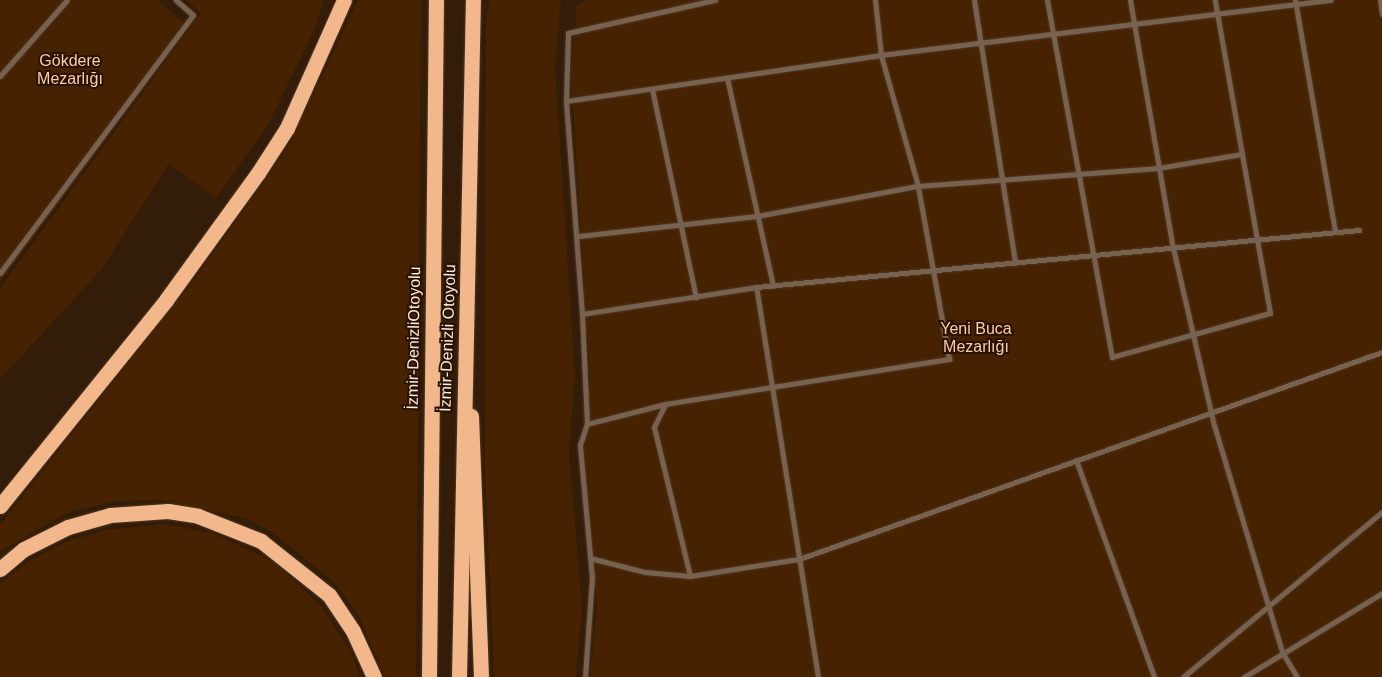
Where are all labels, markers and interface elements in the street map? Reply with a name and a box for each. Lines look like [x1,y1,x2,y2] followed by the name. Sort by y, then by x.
[37,51,103,89] park label: Gökdere Mezarlığı
[436,264,460,412] street label: İzmir-Denizli Otoyolu
[403,266,425,410] street label: İzmir-DenizliOtoyolu
[940,319,1012,357] park label: Yeni Buca Mezarlığı

